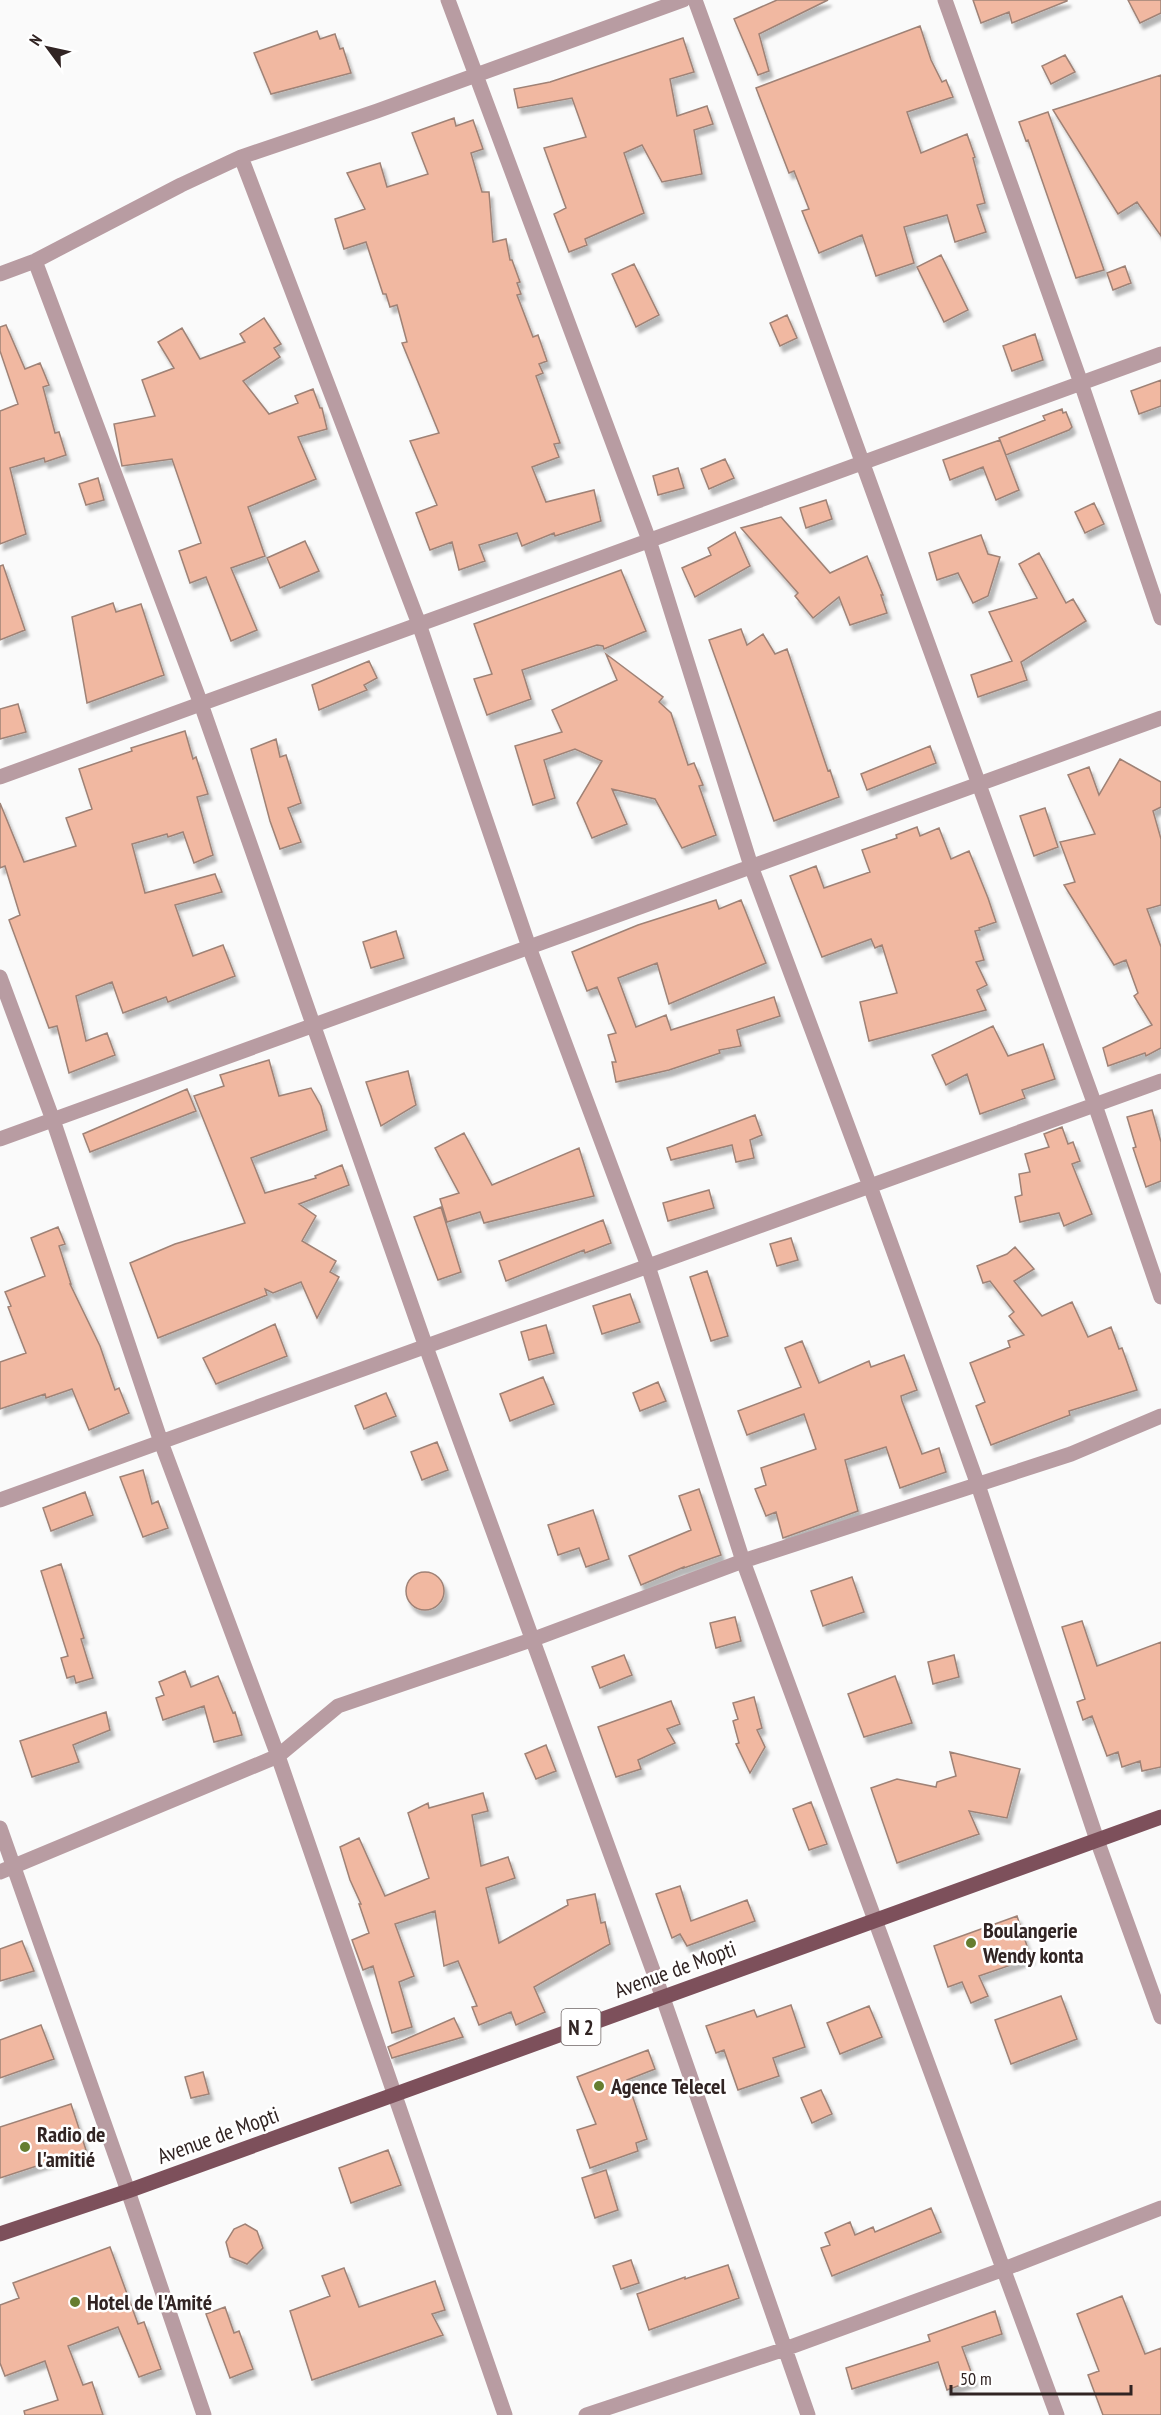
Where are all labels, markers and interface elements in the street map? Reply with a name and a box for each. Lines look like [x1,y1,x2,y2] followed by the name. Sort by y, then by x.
[18,18,78,78] north arrow
[25,31,46,49] text: N
[982,1916,1084,1969] place label: Boulangerie Wendy konta
[610,1934,740,2004] street label: Avenue de Mopti
[964,1936,978,1950] marker: Boulangerie Wendy konta
[562,2009,600,2045] road number: N 2
[610,2072,727,2100] place label: Agence Telecel
[592,2079,606,2093] marker: Agence Telecel
[153,2100,283,2170] street label: Avenue de Mopti
[37,2120,105,2173] place label: Radio de l'amitié
[18,2140,32,2154] marker: Radio de l'amitié
[87,2288,212,2316] place label: Hotel de l'Amité
[68,2295,82,2309] marker: Hotel de l'Amité
[951,2358,1131,2396] scale bar
[960,2367,992,2390] text: 50 m

